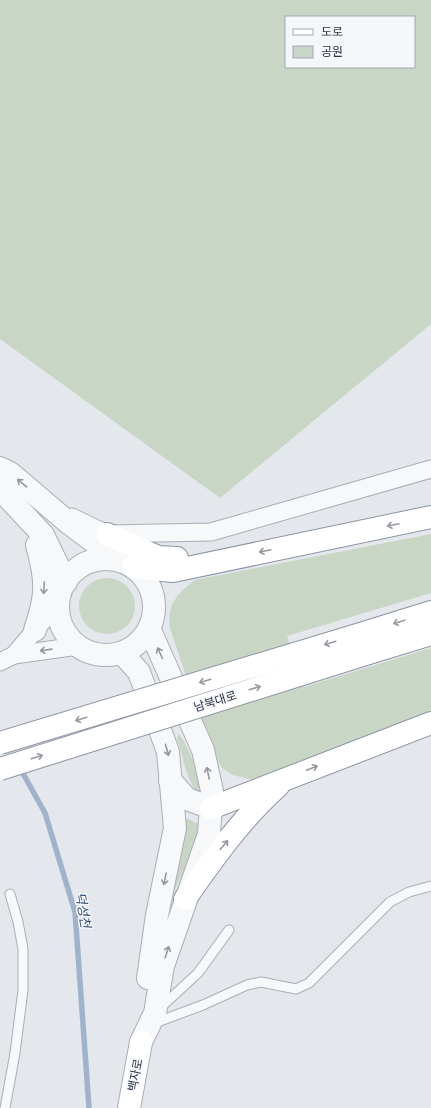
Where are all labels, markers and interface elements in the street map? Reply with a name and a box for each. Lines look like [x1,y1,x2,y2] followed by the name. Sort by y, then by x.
[285,16,415,68] legend
[321,24,343,39] text: 도로
[321,44,343,59] text: 공원
[17,478,27,487] one-way arrow
[387,521,400,529] one-way arrow
[259,548,272,556] one-way arrow
[40,581,48,594] one-way arrow
[393,619,406,626] one-way arrow
[323,640,336,647] one-way arrow
[40,646,53,654] one-way arrow
[156,647,163,659] one-way arrow
[199,678,212,685] one-way arrow
[248,684,261,691] one-way arrow
[192,687,238,715] street label: 남북대로
[74,716,87,723] one-way arrow
[164,744,171,757] one-way arrow
[30,753,43,760] one-way arrow
[306,764,318,772] one-way arrow
[204,767,212,780] one-way arrow
[220,839,228,850] one-way arrow
[160,872,168,885] one-way arrow
[72,891,95,930] water label: 덕성천
[164,946,172,958] one-way arrow
[124,1057,146,1093] street label: 백자로

